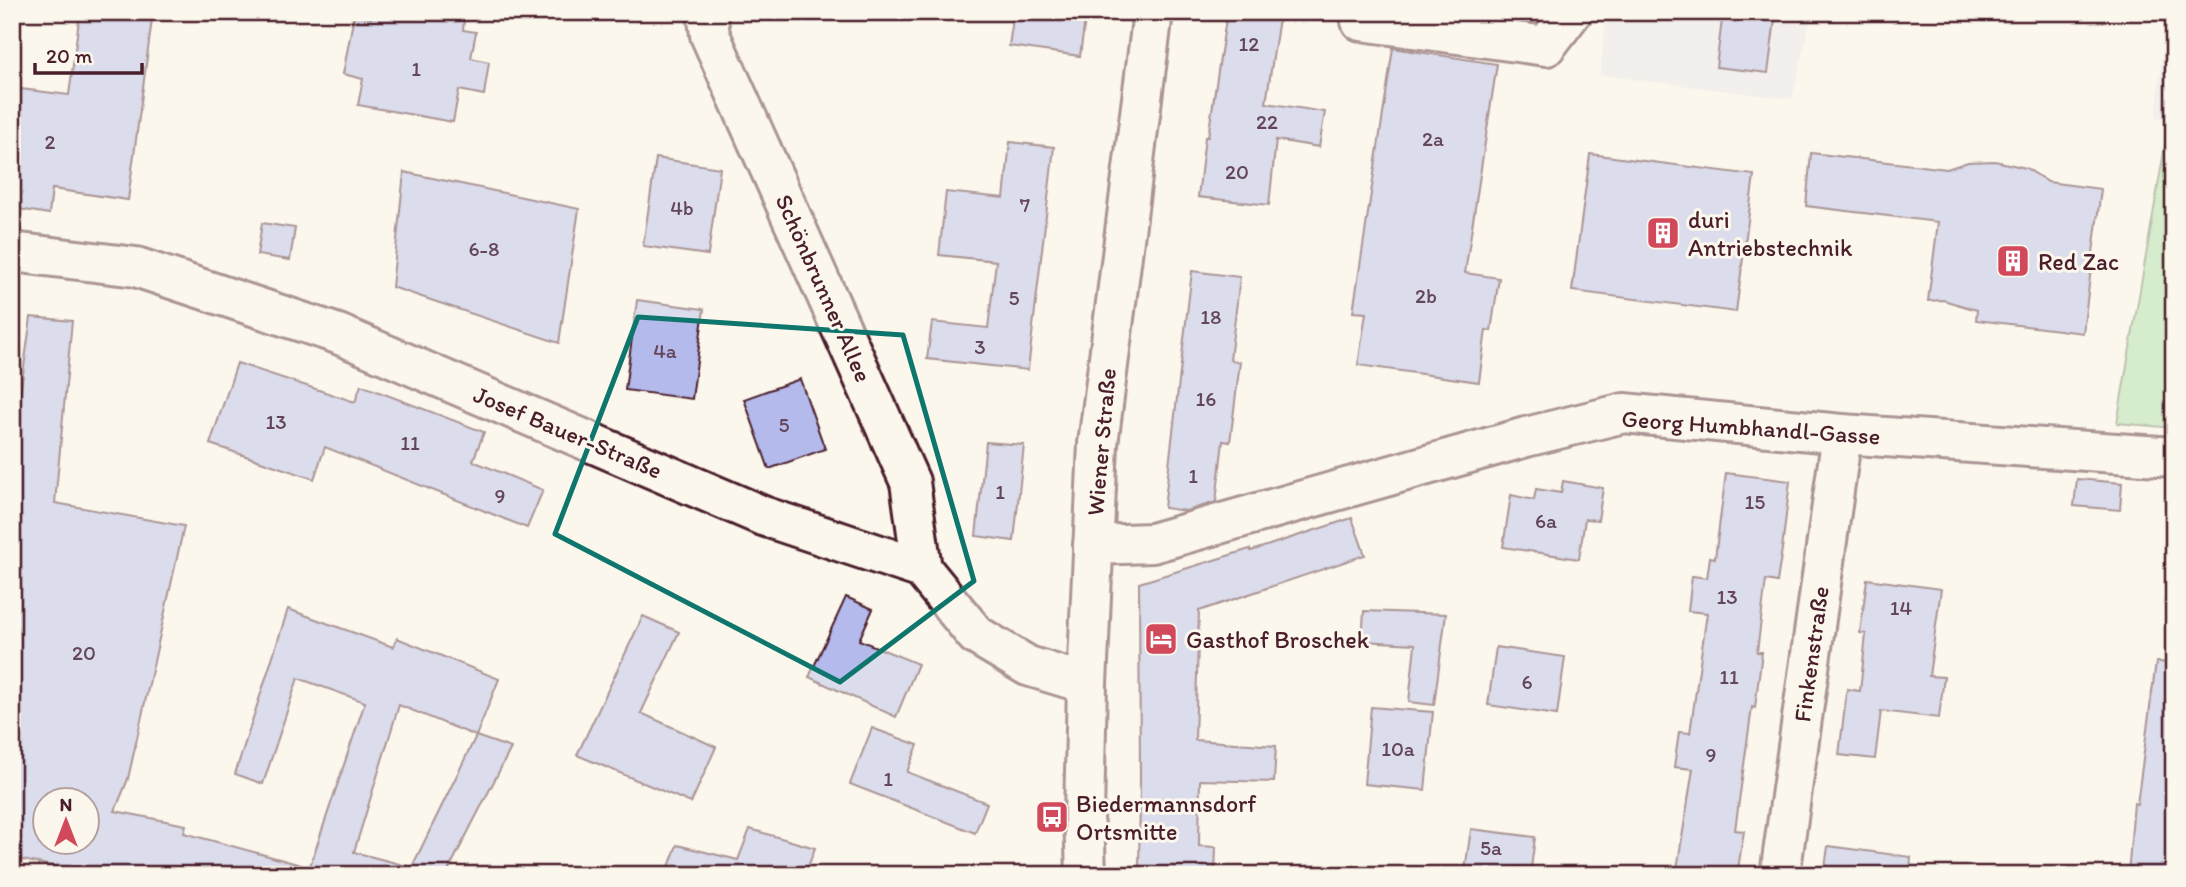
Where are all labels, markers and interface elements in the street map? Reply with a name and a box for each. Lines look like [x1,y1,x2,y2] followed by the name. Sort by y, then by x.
[1239,31,1259,56] house number: 12
[35,32,142,76] scale bar
[46,43,93,68] text: 20 m
[411,56,421,81] house number: 1
[1256,109,1278,134] house number: 22
[1422,126,1444,151] house number: 2a
[44,129,56,154] house number: 2
[1225,159,1249,184] house number: 20
[770,190,878,386] street label: Schönbrunner Allee
[1020,192,1030,217] house number: 7
[670,195,694,220] house number: 4b
[1688,205,1853,262] place label: duri Antriebstechnik
[1644,214,1682,252] building icon: duri Antriebstechnik
[468,236,500,261] house number: 6-8
[1994,242,2032,280] building icon: Red Zac
[2038,247,2119,276] place label: Red Zac
[1415,283,1437,308] house number: 2b
[1008,285,1020,310] house number: 5
[1200,304,1222,329] house number: 18
[974,334,986,359] house number: 3
[653,338,677,363] house number: 4a
[1080,367,1122,517] street label: Wiener Straße
[470,379,666,485] street label: Josef Bauer-Straße
[1196,386,1216,411] house number: 16
[1621,403,1881,451] street label: Georg Humbhandl-Gasse
[265,409,287,434] house number: 13
[778,412,790,437] house number: 5
[400,430,420,455] house number: 11
[1188,463,1198,488] house number: 1
[995,479,1005,504] house number: 1
[495,483,505,508] house number: 9
[1745,489,1765,514] house number: 15
[1535,508,1557,533] house number: 6a
[1716,584,1738,609] house number: 13
[1787,584,1835,724] street label: Finkenstraße
[1890,595,1913,620] house number: 14
[1142,620,1180,658] hotel icon: Gasthof Broschek
[1186,625,1370,654] place label: Gasthof Broschek
[72,640,96,665] house number: 20
[1719,664,1739,689] house number: 11
[1521,669,1533,694] house number: 6
[1381,736,1415,761] house number: 10a
[1706,742,1716,767] house number: 9
[883,766,893,791] house number: 1
[32,786,102,856] north arrow
[1076,789,1257,846] place label: Biedermannsdorf Ortsmitte
[60,793,72,816] text: N
[1033,798,1071,836] bus stop icon: Biedermannsdorf Ortsmitte
[1480,835,1502,860] house number: 5a

